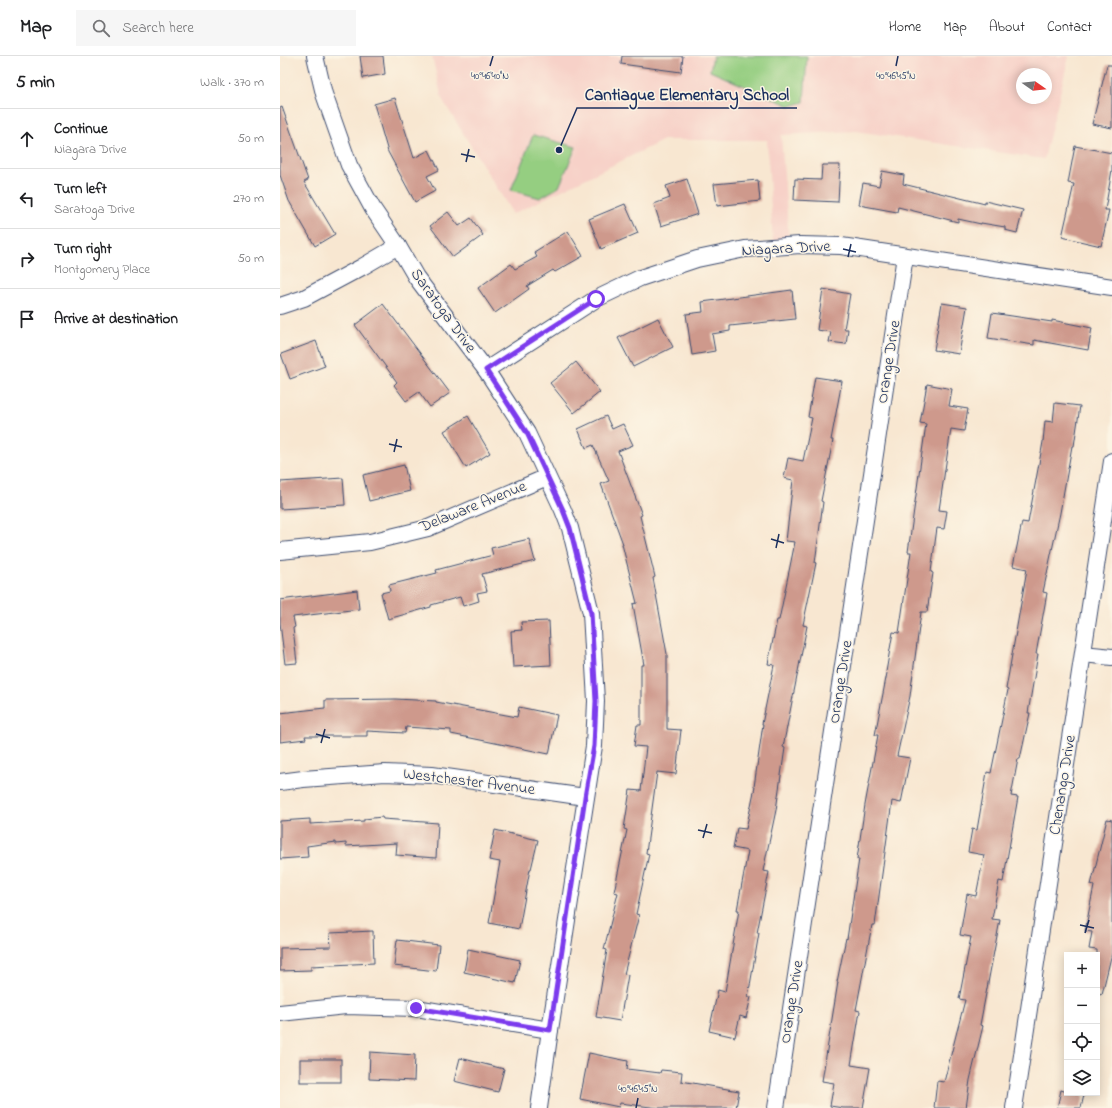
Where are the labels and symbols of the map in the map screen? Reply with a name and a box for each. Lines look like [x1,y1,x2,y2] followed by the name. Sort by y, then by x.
[1016,68,1052,104] north arrow
[471,69,509,84] text: 40°46'40"N
[876,69,916,84] text: 40°46'45"N
[577,79,797,108] callout: Cantiague Elementary School
[585,83,789,110] text: Cantiague Elementary School
[741,235,832,263] street label: Niagara Drive
[404,264,482,359] street label: Saratoga Drive
[587,290,605,308] route start
[871,318,908,405] street label: Orange Drive
[415,474,531,540] street label: Delaware Avenue
[823,638,860,725] street label: Orange Drive
[1043,732,1083,837] street label: Chenango Drive
[402,762,537,802] street label: Westchester Avenue
[774,958,811,1045] street label: Orange Drive
[407,999,425,1017] route end
[618,1082,658,1097] text: 40°46'45"N

